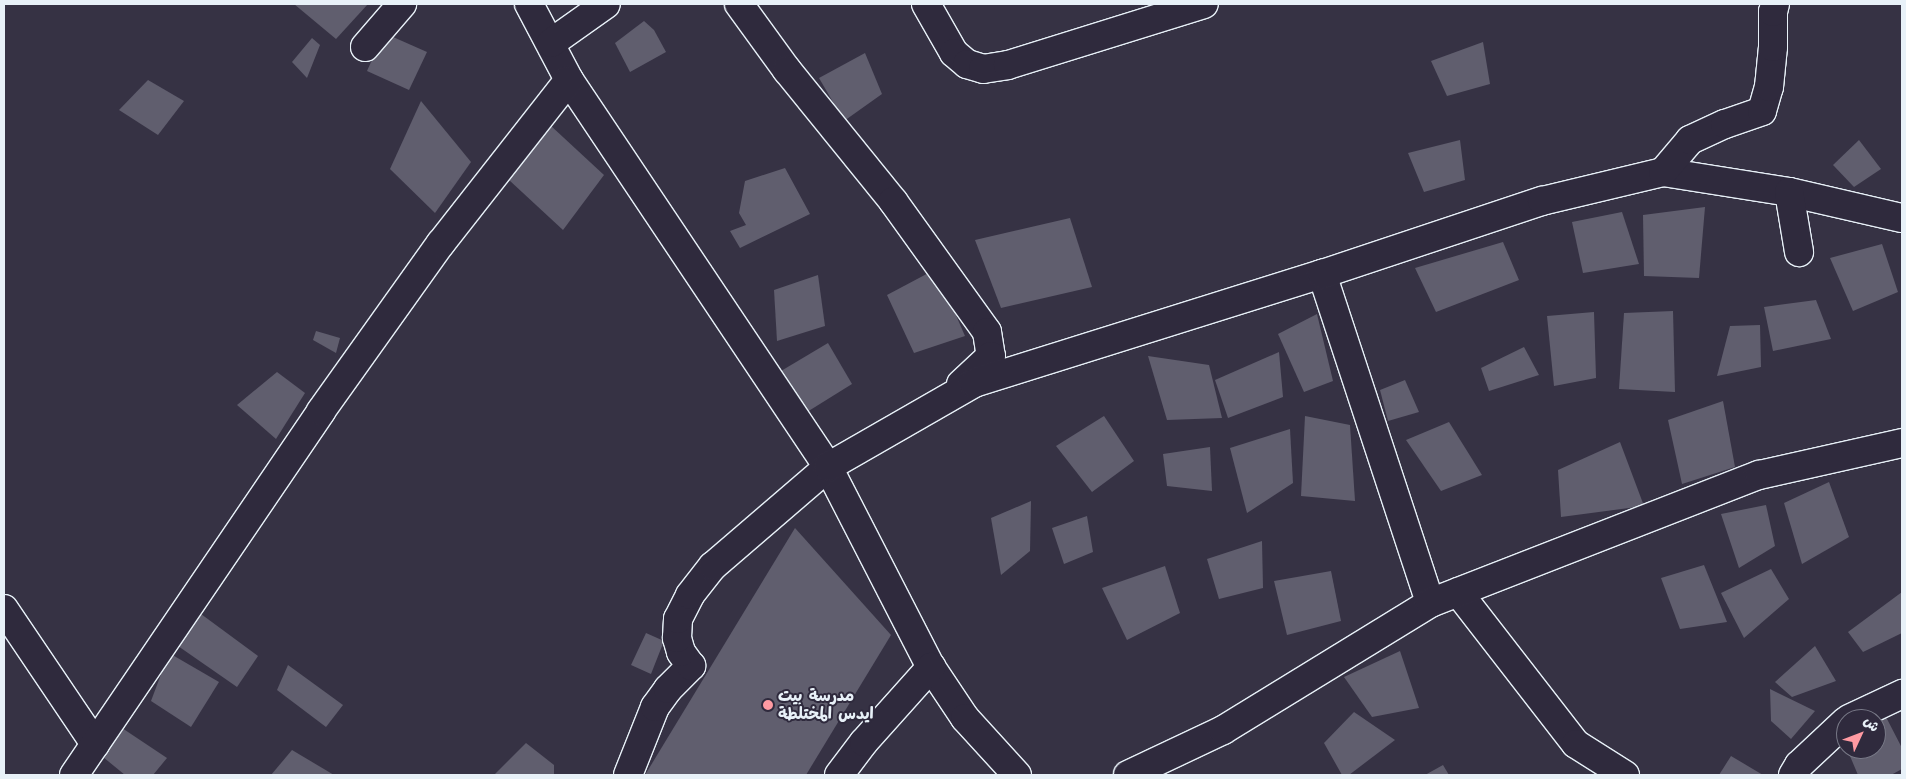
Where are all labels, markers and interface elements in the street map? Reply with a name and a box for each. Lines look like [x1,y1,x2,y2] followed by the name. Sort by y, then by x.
[778,686,874,724] place label: مدرسة بيت ايدس المختلطة
[762,699,774,711] marker: مدرسة بيت ايدس المختلطة
[1836,709,1886,759] north arrow
[1859,712,1884,737] text: ش

